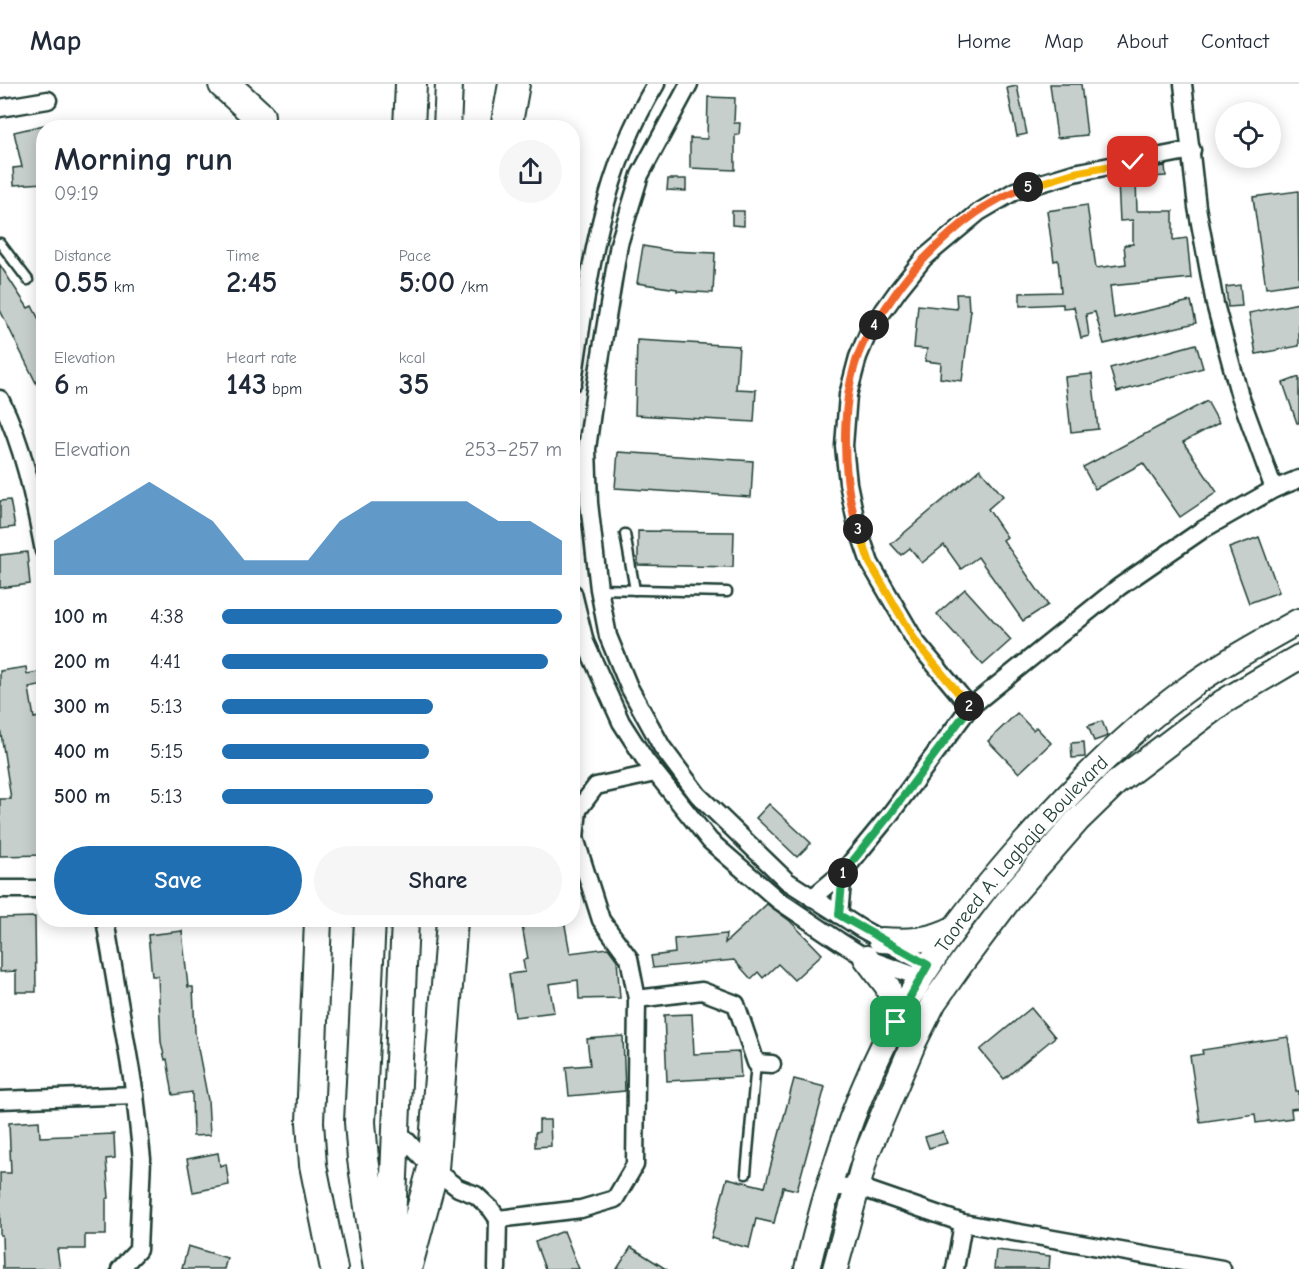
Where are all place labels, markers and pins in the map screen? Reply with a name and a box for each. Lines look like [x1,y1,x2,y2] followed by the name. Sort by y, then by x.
[1107,136,1158,187] pin
[1013,172,1043,202] pin: 5
[859,310,889,340] pin: 4
[843,514,873,544] pin: 3
[954,691,984,721] pin: 2
[828,858,858,888] pin: 1
[870,996,921,1047] pin

